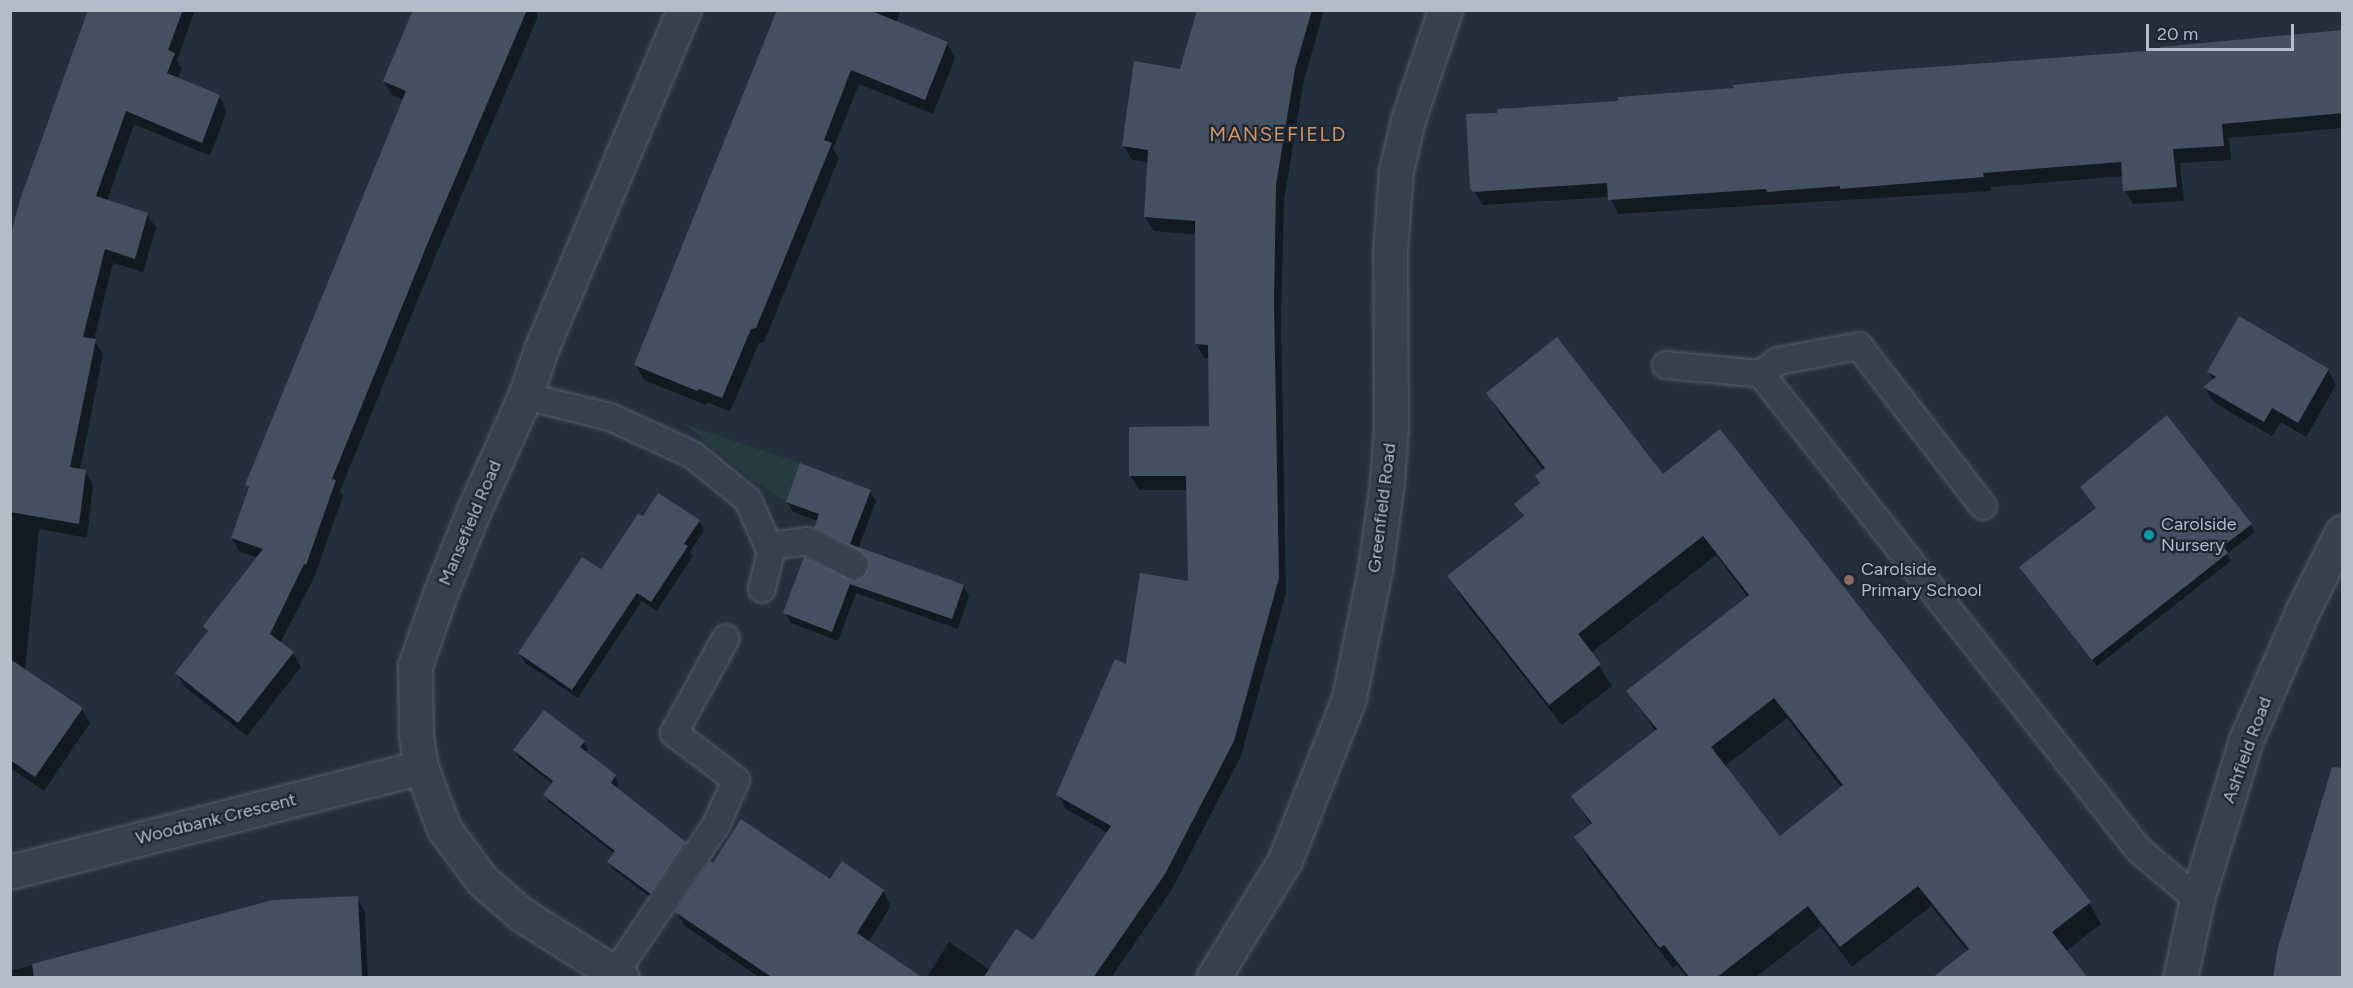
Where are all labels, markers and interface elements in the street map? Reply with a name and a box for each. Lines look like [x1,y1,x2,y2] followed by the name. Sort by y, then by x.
[2149,12,2298,50] scale bar
[2157,23,2198,45] text: 20 m
[1209,122,1347,146] district label: MANSEFIELD
[1363,442,1401,574] street label: Greenfield Road
[434,457,506,589] street label: Mansefield Road
[2161,514,2237,556] place label: Carolside Nursery
[2142,528,2156,542] marker: Carolside Nursery
[1861,559,1982,602] place label: Carolside Primary School
[1842,573,1856,587] marker: Carolside Primary School
[2218,694,2276,806] street label: Ashfield Road
[134,789,298,849] street label: Woodbank Crescent

